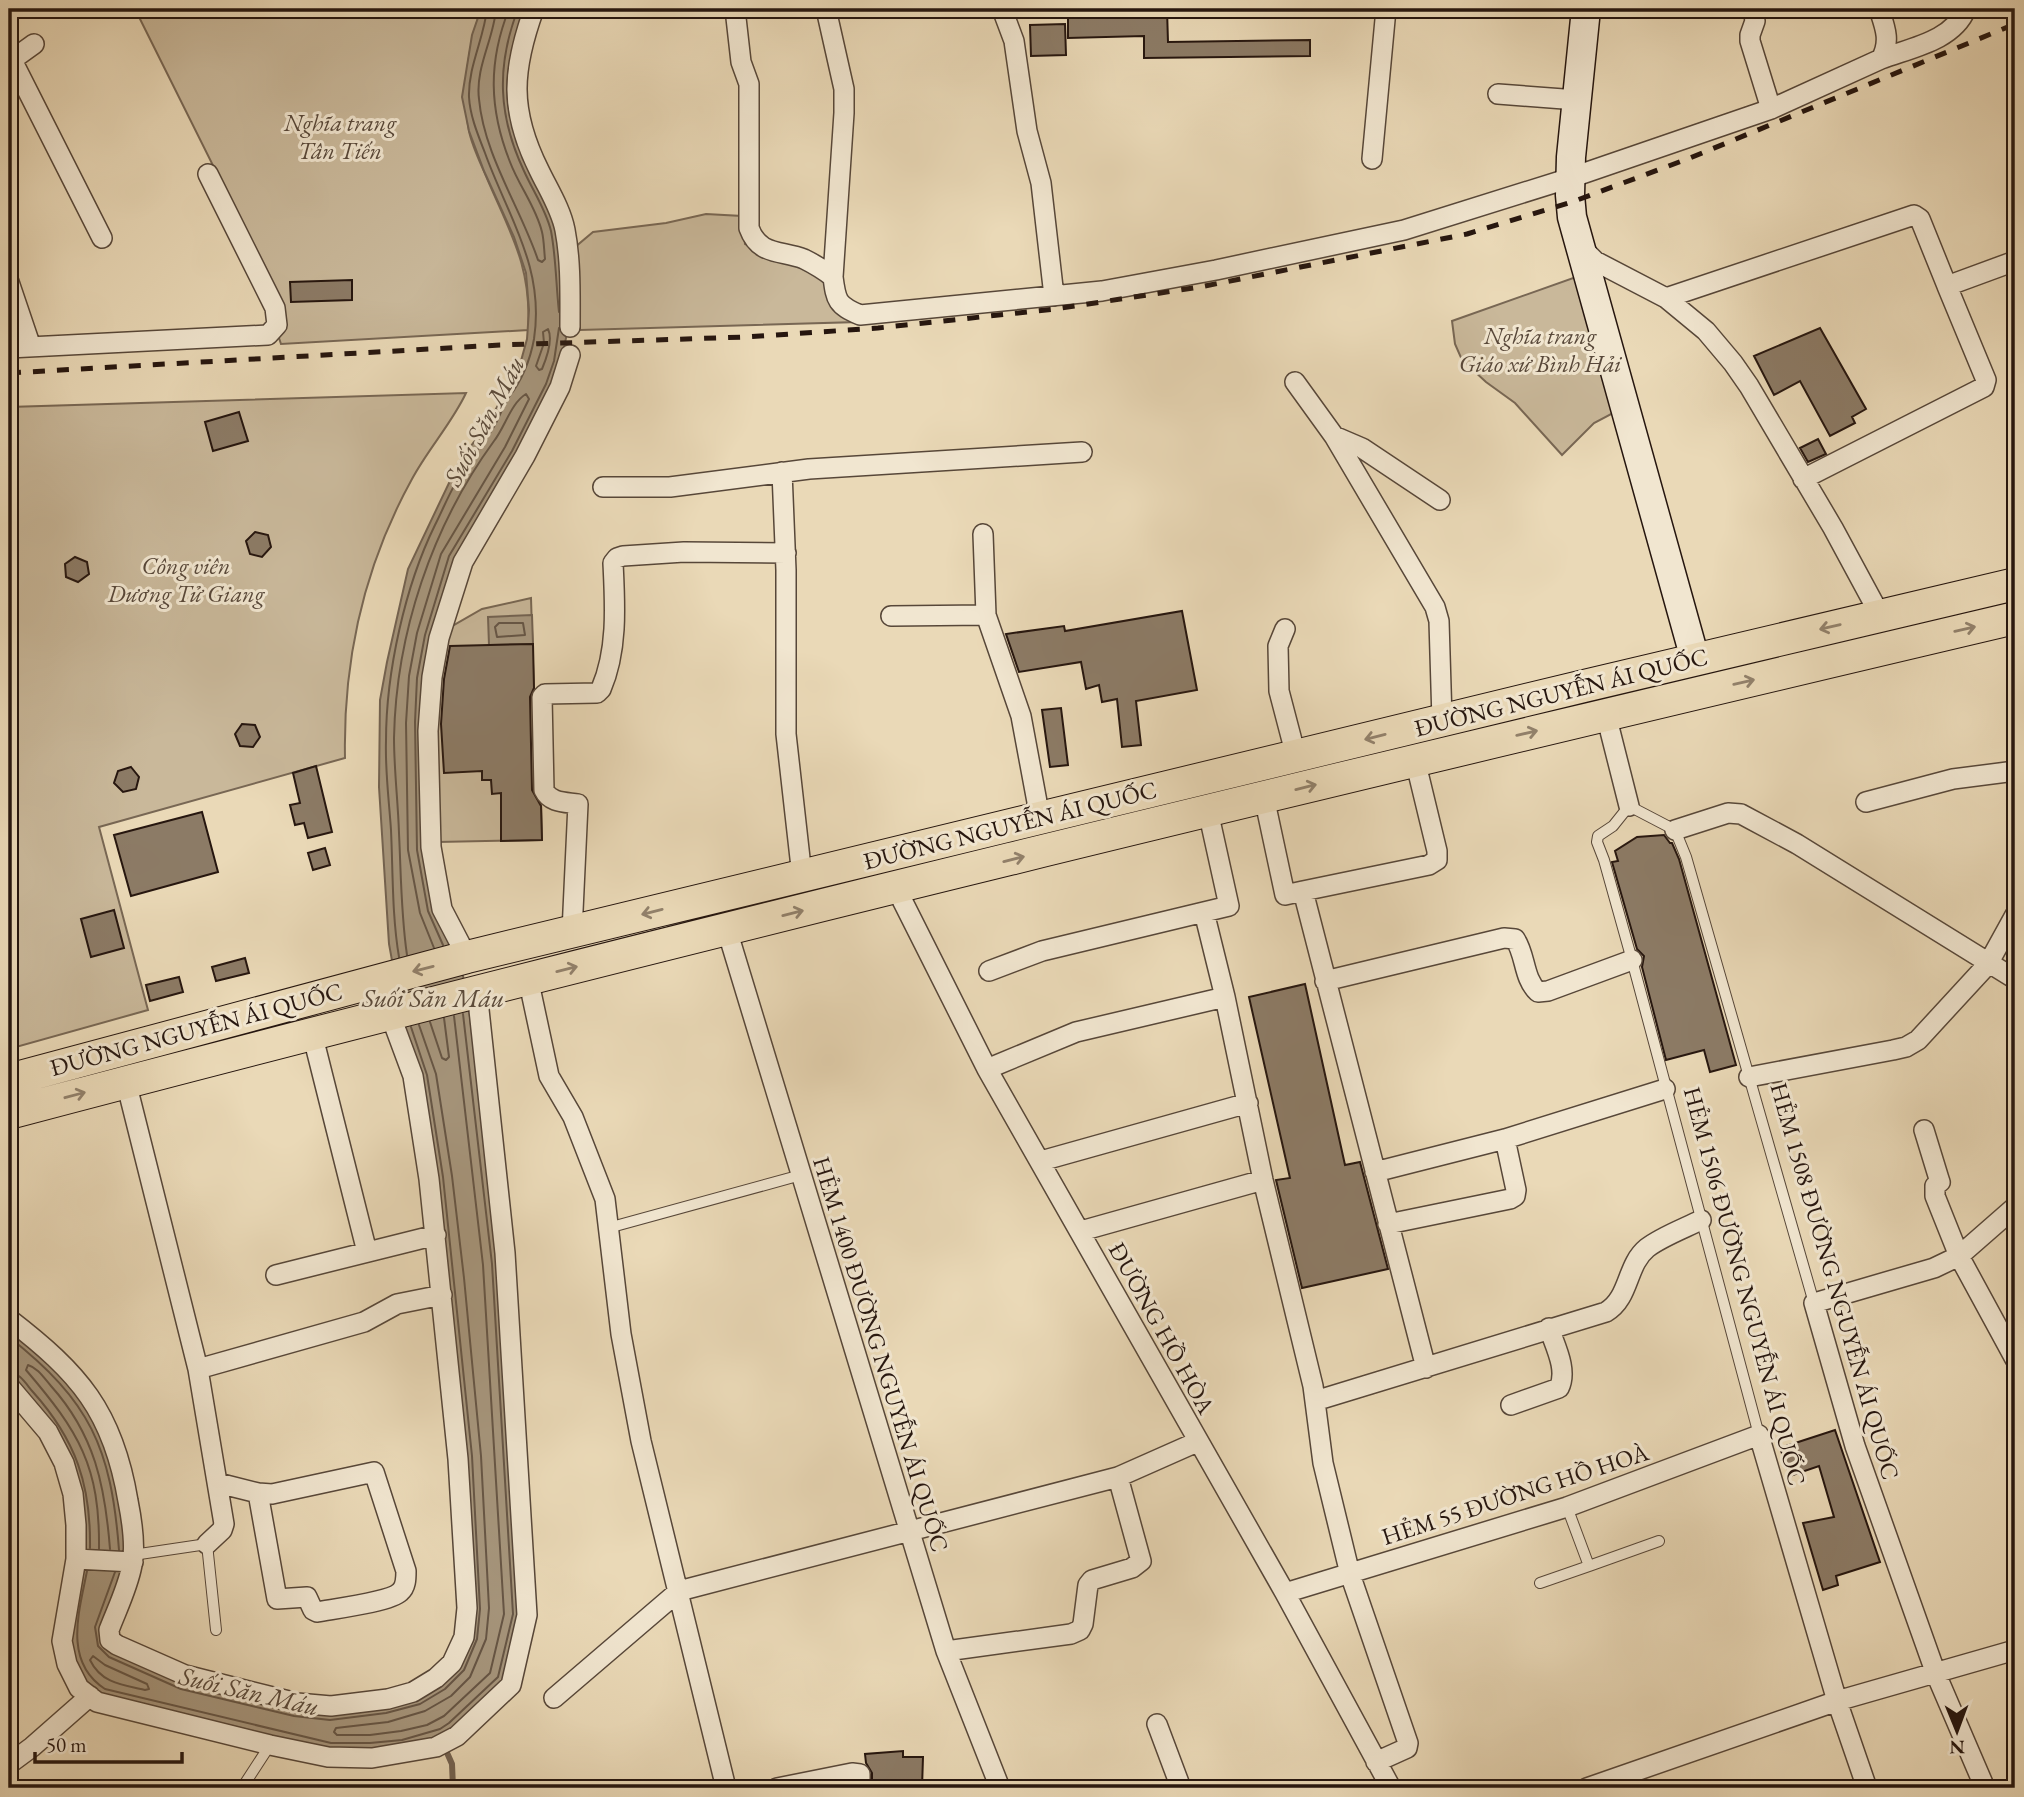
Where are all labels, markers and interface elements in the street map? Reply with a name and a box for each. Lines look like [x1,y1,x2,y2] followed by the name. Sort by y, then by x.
[283,107,397,166] park label: Nghĩa trang Tân Tiến
[1459,320,1622,379] park label: Nghĩa trang Giáo xứ Bình Hải
[435,350,532,493] water label: Suối Săn Máu
[106,550,266,609] park label: Công viên Dương Tử Giang
[1819,621,1841,634] one-way arrow
[1953,622,1976,636] one-way arrow
[1411,641,1711,743] street label: ĐƯỜNG NGUYỄN ÁI QUỐC
[1732,675,1755,688] one-way arrow
[1515,726,1538,739] one-way arrow
[1364,731,1387,744] one-way arrow
[860,774,1160,876] street label: ĐƯỜNG NGUYỄN ÁI QUỐC
[1294,780,1317,793] one-way arrow
[1002,852,1025,865] one-way arrow
[641,906,664,919] one-way arrow
[781,906,804,919] one-way arrow
[555,962,578,975] one-way arrow
[412,963,434,976] one-way arrow
[47,975,345,1083] street label: ĐƯỜNG NGUYỄN ÁI QUỐC
[361,981,504,1015] water label: Suối Săn Máu
[1763,1079,1907,1483] street label: HẺM 1508 ĐƯỜNG NGUYỄN ÁI QUỐC
[1677,1083,1813,1489] street label: HẺM 1506 ĐƯỜNG NGUYỄN ÁI QUỐC
[63,1088,86,1101] one-way arrow
[806,1153,956,1555] street label: HẺM 1400 ĐƯỜNG NGUYỄN ÁI QUỐC
[1102,1237,1222,1420] street label: ĐƯỜNG HỒ HÒA
[1378,1436,1653,1552] street label: HẺM 55 ĐƯỜNG HỒ HOÀ
[175,1658,322,1724] water label: Suối Săn Máu
[1923,1696,1993,1766] north arrow
[35,1720,182,1764] scale bar
[46,1731,87,1758] text: 50 m
[1949,1735,1965,1760] text: N

